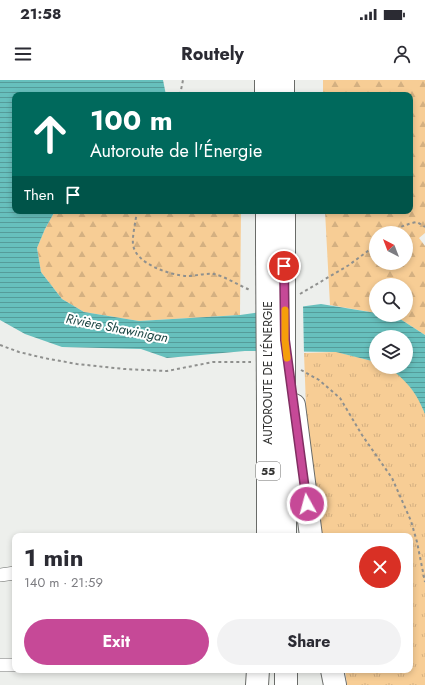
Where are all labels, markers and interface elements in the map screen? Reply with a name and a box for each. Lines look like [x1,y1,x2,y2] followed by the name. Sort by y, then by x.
[20,3,61,25] text: 21:58
[181,41,244,67] text: Routely
[12,43,34,65] icon: menu
[391,43,413,65] icon: person
[90,100,173,141] text: 100 m
[24,108,76,160] icon: ahead
[90,138,262,164] text: Autoroute de l'Énergie
[24,184,54,206] text: Then
[62,184,84,206] icon: arrive
[369,226,413,270] north arrow
[369,226,413,374] map controls
[267,249,301,283] pin
[273,255,295,277] icon: arrive
[369,278,413,322] button: search
[259,301,277,445] street label: AUTOROUTE DE L'ÉNERGIE
[64,309,170,347] water label: Rivière Shawinigan
[369,330,413,374] button: layers
[256,462,280,480] road number: 55
[286,483,328,525] position arrow
[24,540,84,575] text: 1 min
[359,546,401,588] button: close
[24,573,103,592] text: 140 m · 21:59
[24,619,209,665] button: Exit
[217,619,401,665] button: Share

